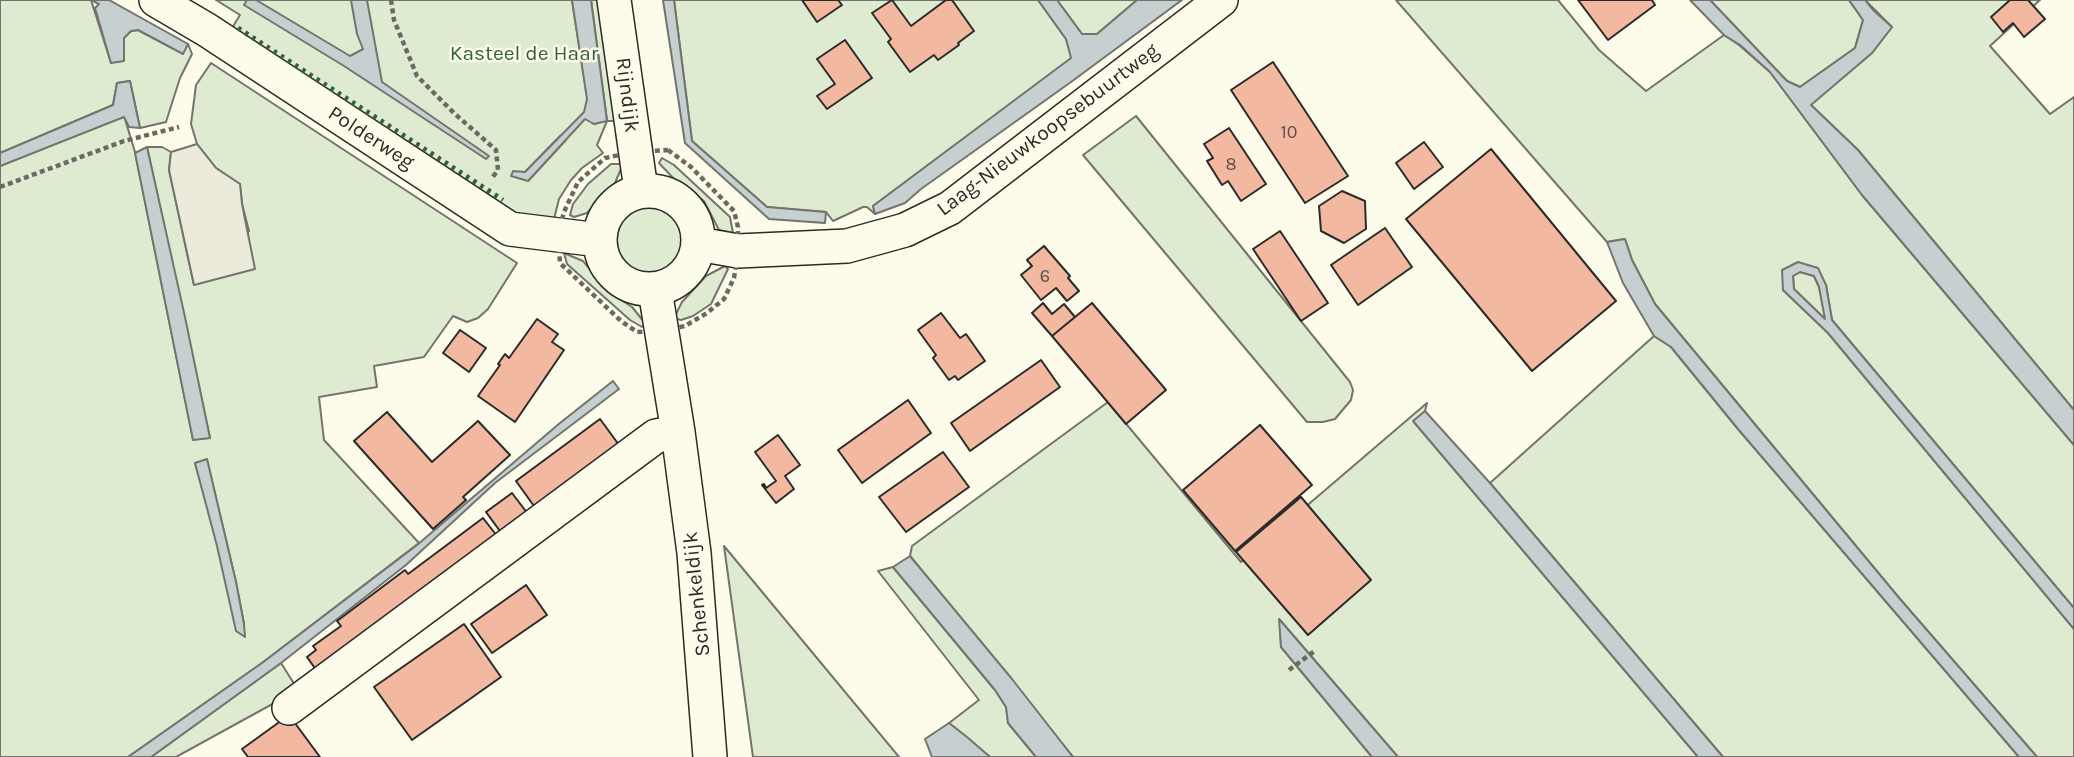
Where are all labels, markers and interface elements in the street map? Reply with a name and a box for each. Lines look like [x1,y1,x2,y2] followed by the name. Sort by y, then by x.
[932,38,1164,222] street label: Laag-Nieuwkoopsebuurtweg
[450,41,598,67] park label: Kasteel de Haar
[610,56,644,134] street label: Rijndijk
[323,101,419,175] street label: Polderweg
[1281,122,1297,144] house number: 10
[1225,154,1237,176] house number: 8
[1040,266,1050,288] house number: 6
[678,530,716,658] street label: Schenkeldijk

